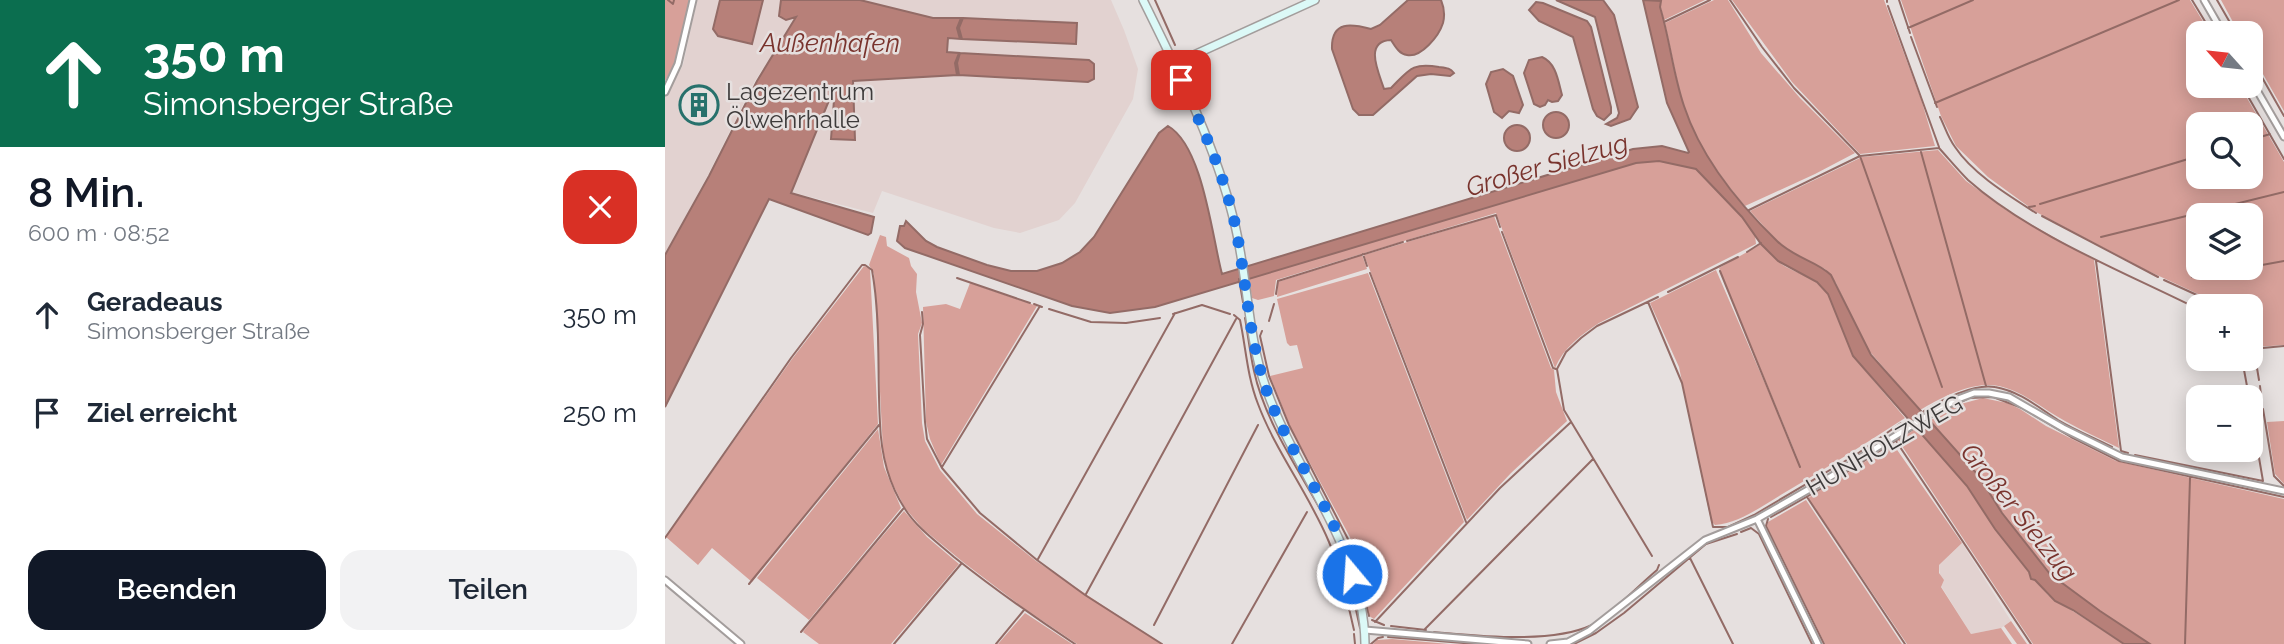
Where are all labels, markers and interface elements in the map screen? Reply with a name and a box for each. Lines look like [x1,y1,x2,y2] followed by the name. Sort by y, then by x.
[2186,21,2263,98] north arrow
[2186,21,2263,462] map controls
[143,26,285,83] text: 350 m
[28,28,119,119] icon: ahead
[758,28,900,58] water label: Außenhafen
[1151,50,1211,110] pin
[1162,61,1200,99] icon: arrive
[726,77,874,134] place label: Lagezentrum Ölwehrhalle
[678,84,720,126] building icon: Lagezentrum Ölwehrhalle
[143,85,453,122] text: Simonsberger Straße
[2186,112,2263,189] button: search
[1462,127,1632,203] water label: Großer Sielzug
[28,168,144,217] text: 8 Min.
[563,170,637,244] button: close
[2186,203,2263,280] button: layers
[28,219,170,246] text: 600 m · 08:52
[87,287,223,317] text: Geradeaus
[2186,294,2263,371] button: +
[28,296,66,334] icon: ahead
[563,300,637,330] text: 350 m
[87,317,310,344] text: Simonsberger Straße
[2186,385,2263,462] button: −
[1801,389,1967,501] street label: HUNHOLZWEG
[28,394,66,432] icon: arrive
[87,398,237,428] text: Ziel erreicht
[563,398,637,428] text: 250 m
[1955,437,2083,587] water label: Großer Sielzug
[1315,537,1389,611] position arrow
[28,550,326,630] button: Beenden
[340,550,637,630] button: Teilen

